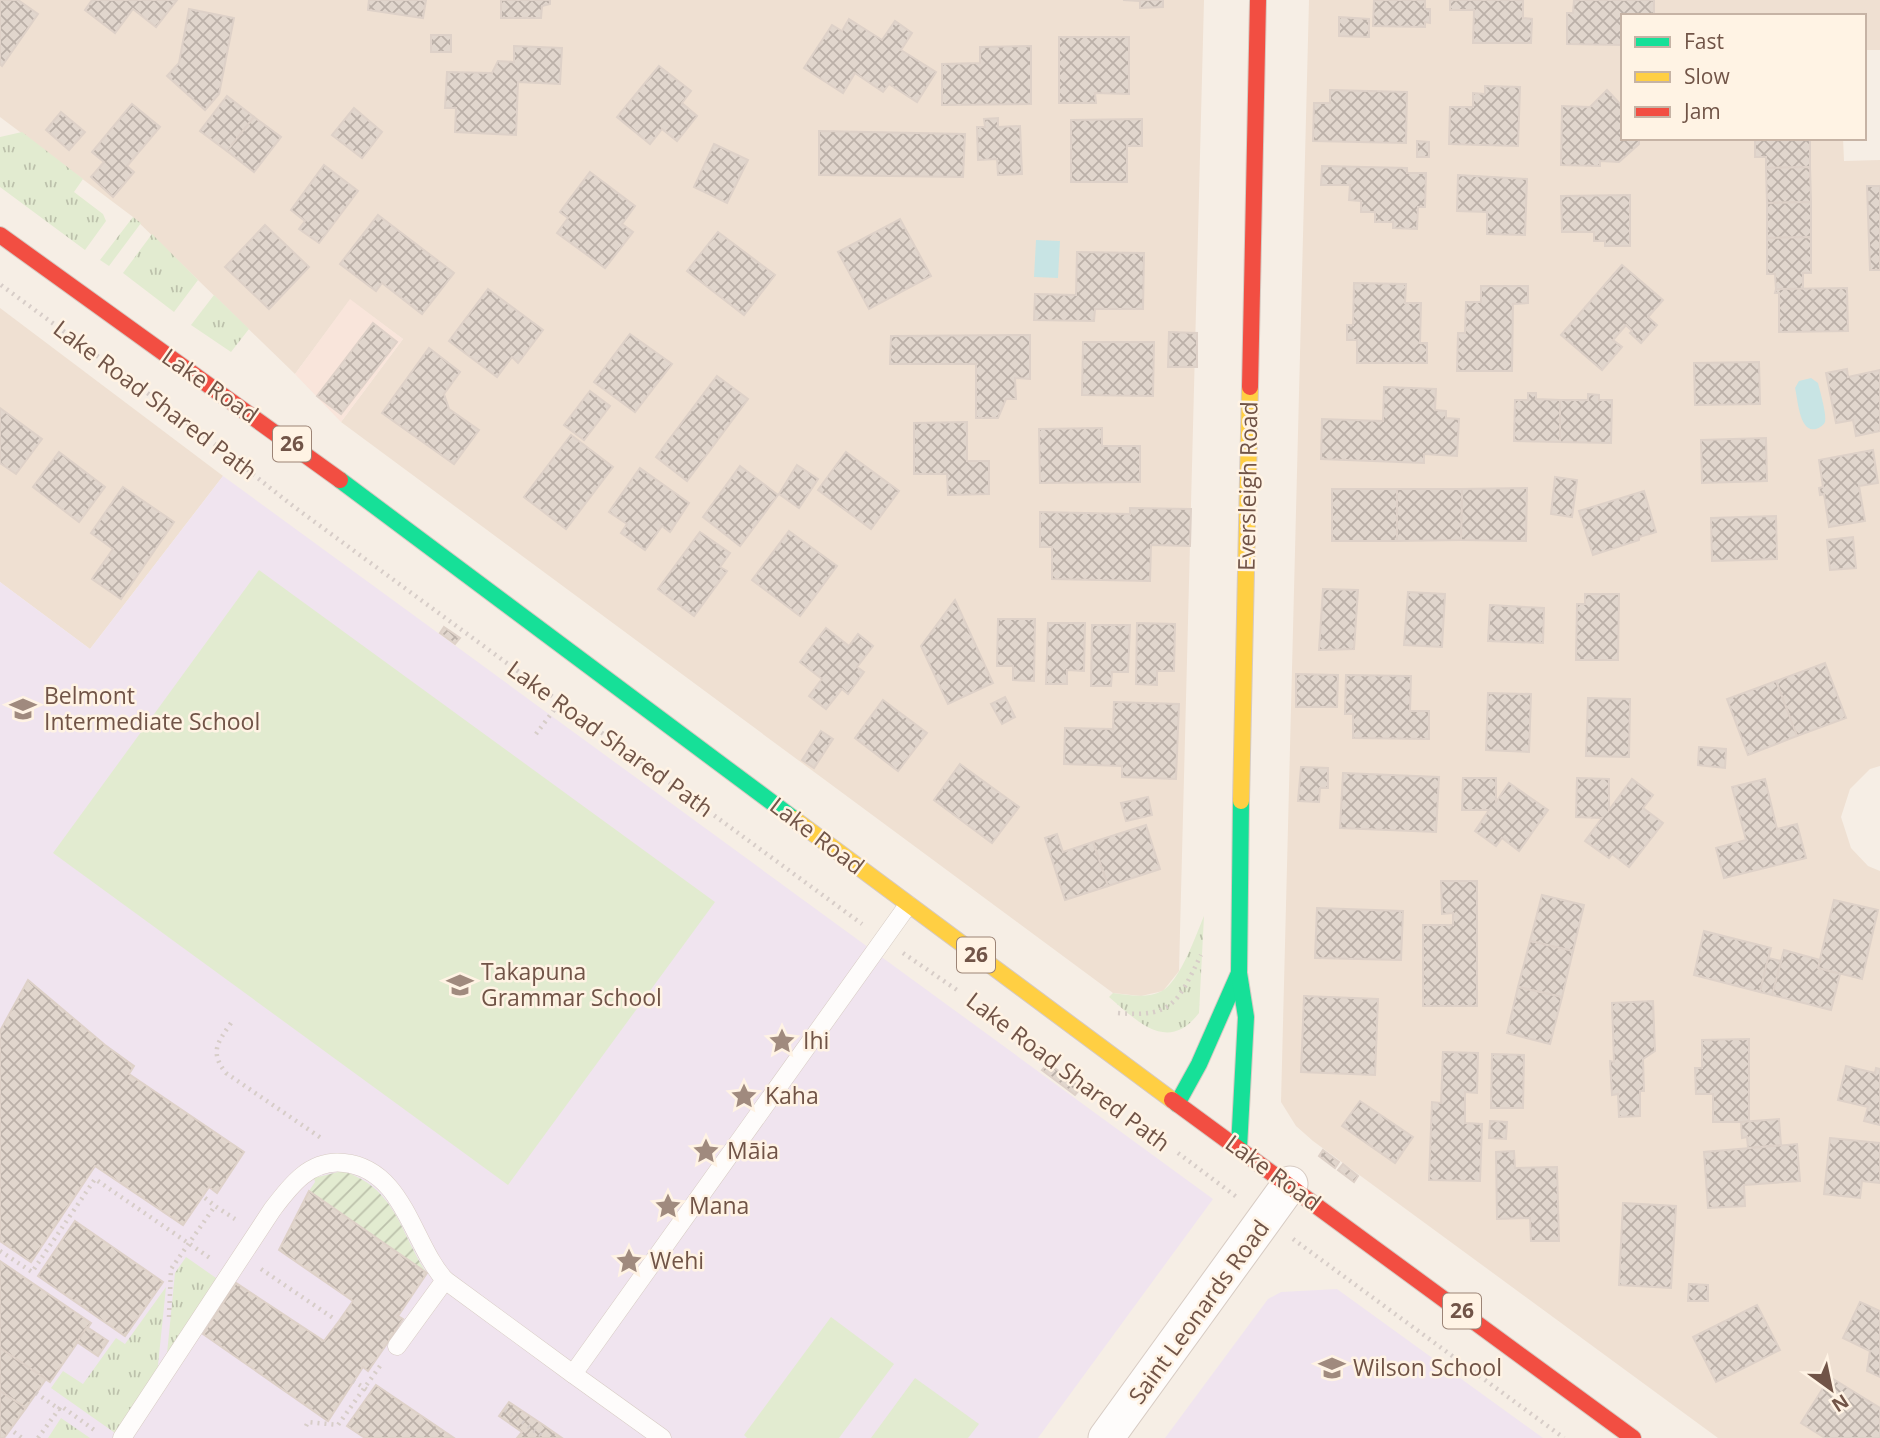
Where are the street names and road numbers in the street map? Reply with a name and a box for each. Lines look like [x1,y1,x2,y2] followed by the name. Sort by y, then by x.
[47,312,264,486] street label: Lake Road Shared Path
[156,340,265,430] street label: Lake Road
[1230,401,1264,571] street label: Eversleigh Road
[273,426,311,462] road number: 26
[501,653,720,824] street label: Lake Road Shared Path
[764,789,871,881] street label: Lake Road
[957,937,995,972] road number: 26
[960,984,1177,1158] street label: Lake Road Shared Path
[1219,1127,1328,1218] street label: Lake Road
[1120,1213,1276,1410] street label: Saint Leonards Road
[1443,1294,1481,1328] road number: 26

